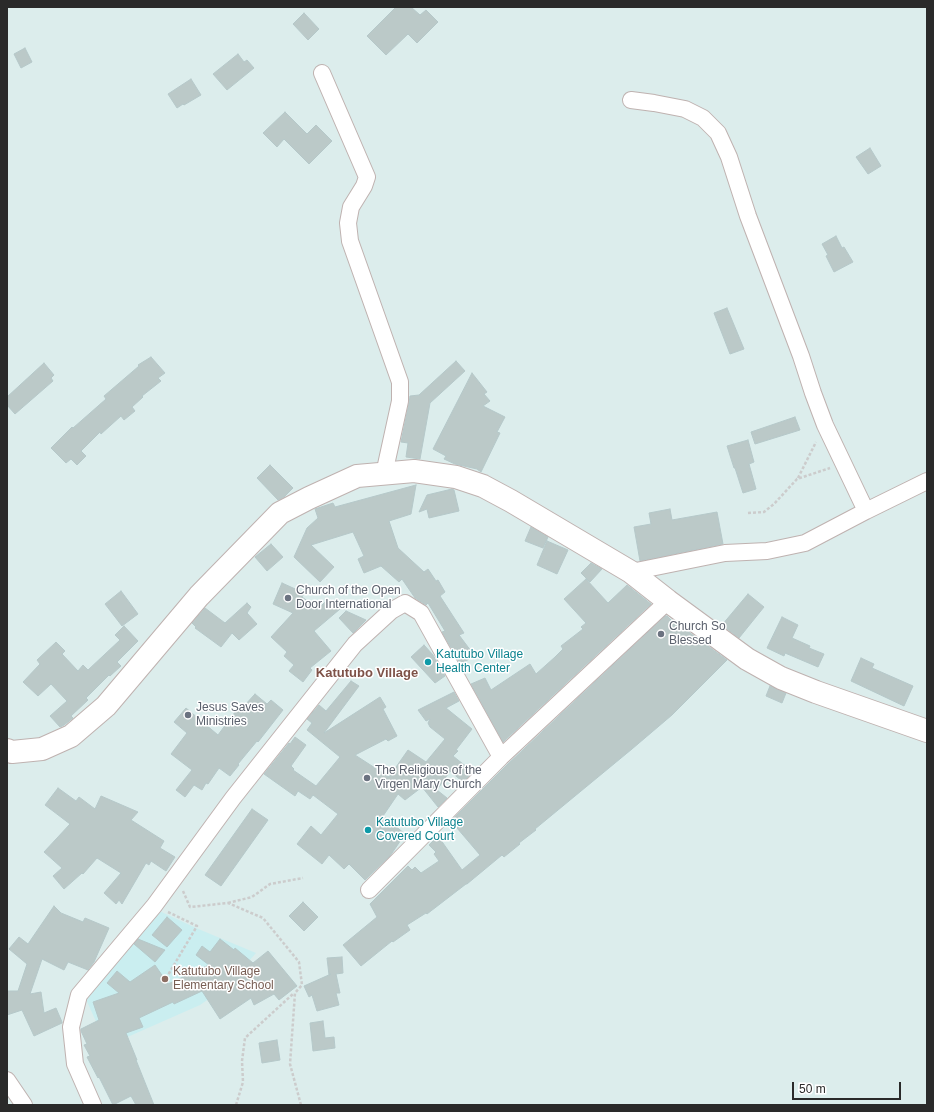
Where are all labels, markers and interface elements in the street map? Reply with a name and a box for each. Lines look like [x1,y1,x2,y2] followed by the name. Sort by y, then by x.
[296,584,401,612] place label: Church of the Open Door International
[283,593,293,603] marker: Church of the Open Door International
[669,620,726,648] place label: Church So Blessed
[656,629,666,639] marker: Church So Blessed
[436,648,523,676] place label: Katutubo Village Health Center
[423,657,433,667] marker: Katutubo Village Health Center
[316,665,418,681] district label: Katutubo Village
[196,701,264,729] place label: Jesus Saves Ministries
[183,710,193,720] marker: Jesus Saves Ministries
[375,764,482,792] place label: The Religious of the Virgen Mary Church
[362,773,372,783] marker: The Religious of the Virgen Mary Church
[376,816,463,844] place label: Katutubo Village Covered Court
[363,825,373,835] marker: Katutubo Village Covered Court
[173,965,274,993] place label: Katutubo Village Elementary School
[160,974,170,984] marker: Katutubo Village Elementary School
[794,1074,903,1100] scale bar
[799,1082,826,1096] text: 50 m

